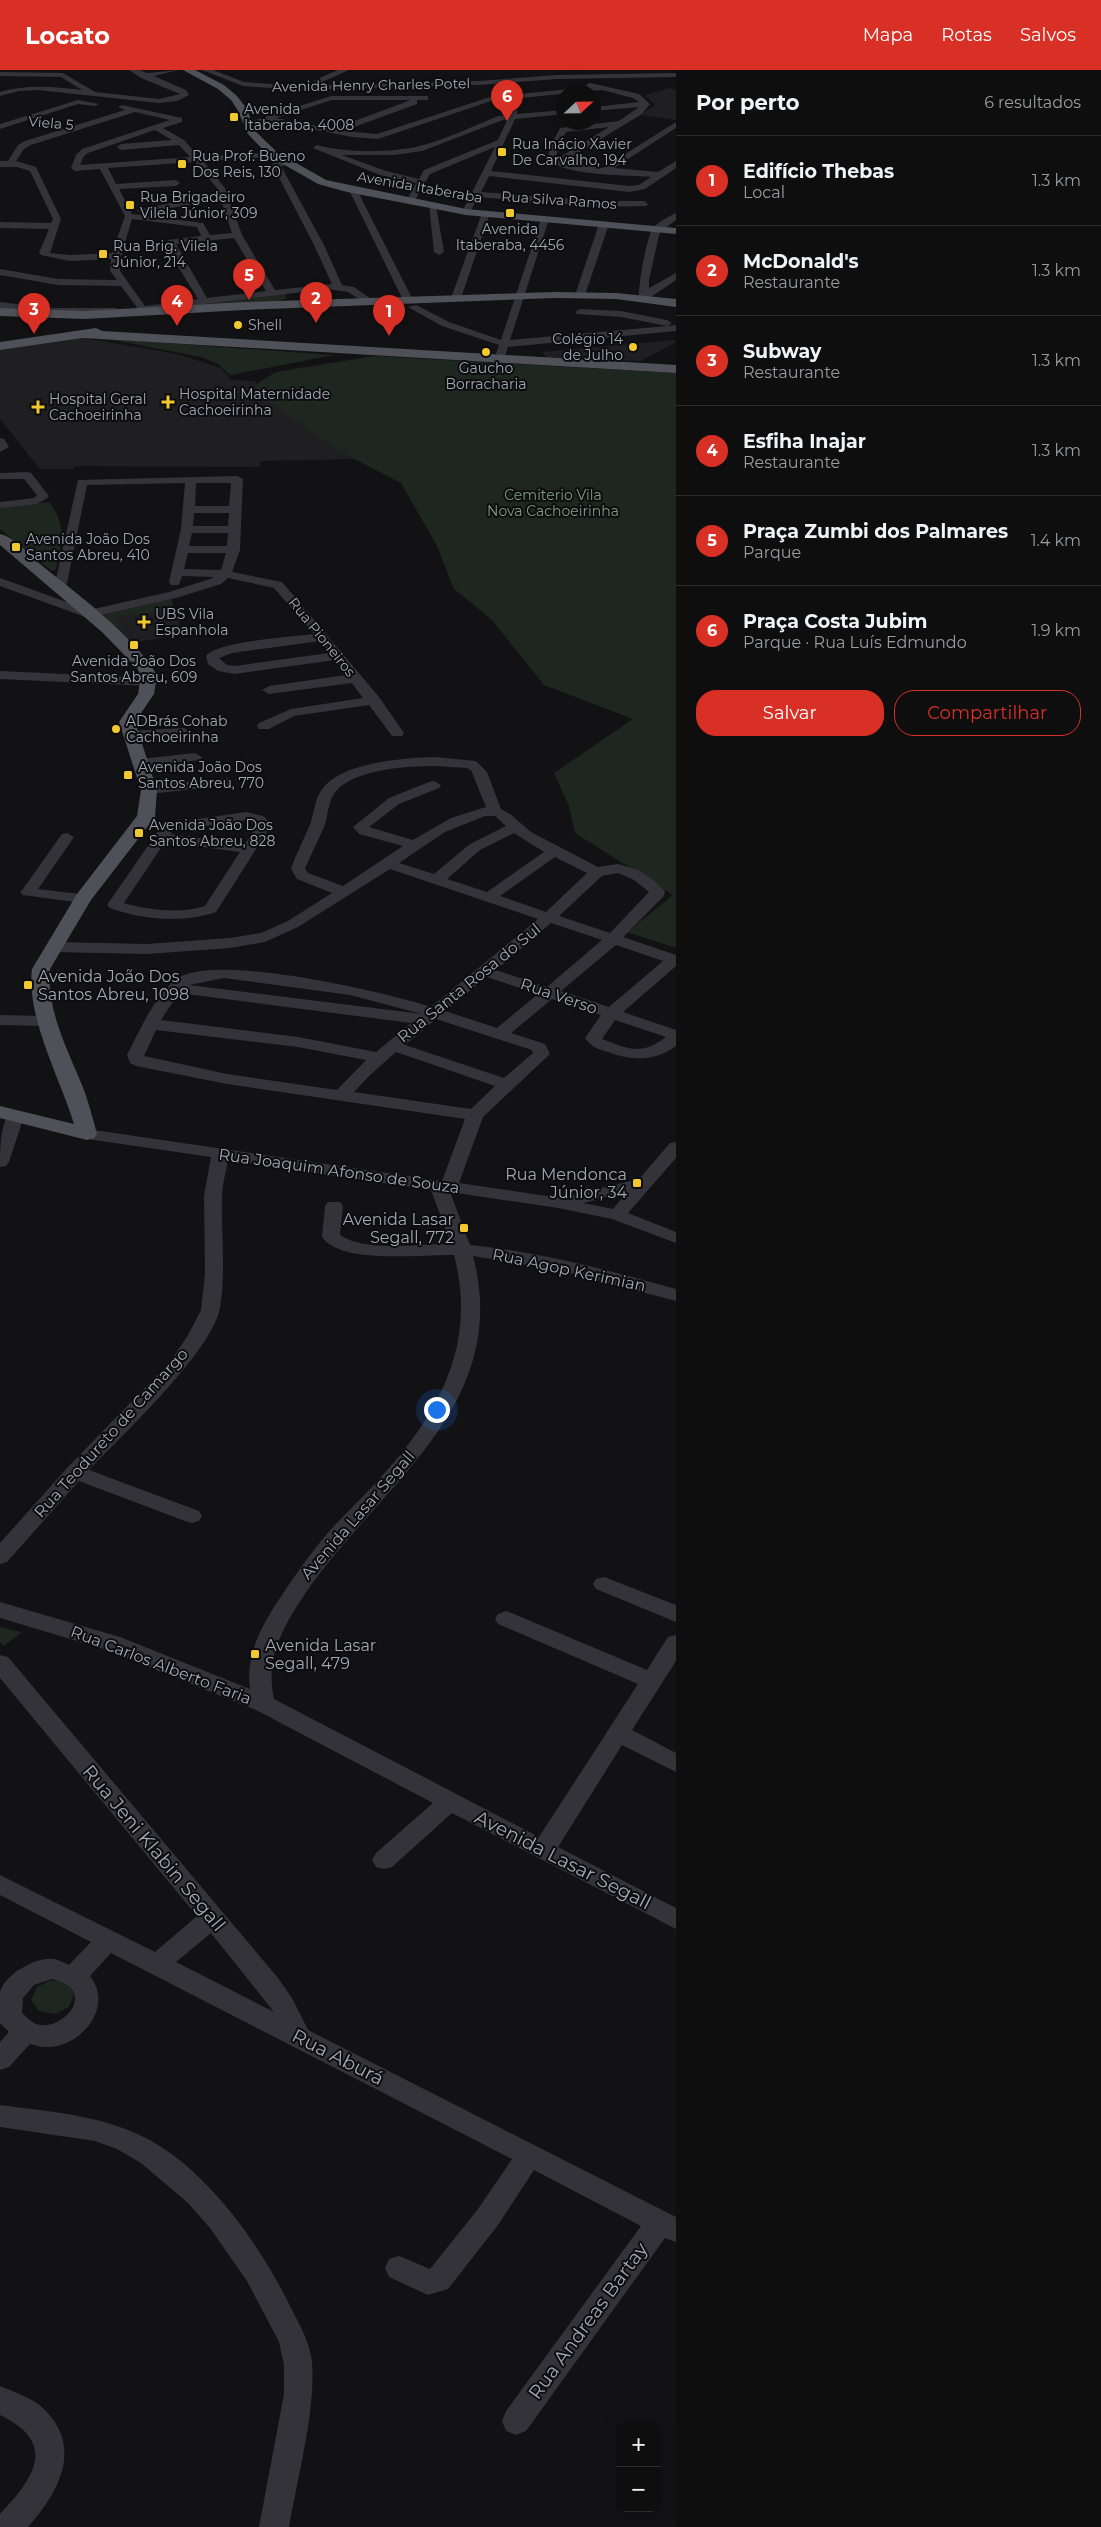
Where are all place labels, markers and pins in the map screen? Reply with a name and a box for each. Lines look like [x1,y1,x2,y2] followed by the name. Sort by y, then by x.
[491,80,523,121] pin: 6
[244,100,354,134] place label: Avenida Itaberaba, 4008
[228,111,240,123] marker: Avenida Itaberaba, 4008
[512,135,632,169] place label: Rua Inácio Xavier De Carvalho, 194
[496,146,508,158] marker: Rua Inácio Xavier De Carvalho, 194
[192,147,306,181] place label: Rua Prof. Bueno Dos Reis, 130
[176,158,188,170] marker: Rua Prof. Bueno Dos Reis, 130
[140,188,257,222] place label: Rua Brigadeiro Vilela Júnior, 309
[124,199,136,211] marker: Rua Brigadeiro Vilela Júnior, 309
[504,207,516,219] marker: Avenida Itaberaba, 4456
[456,220,565,254] place label: Avenida Itaberaba, 4456
[112,237,218,271] place label: Rua Brig. Vilela Júnior, 214
[97,248,109,260] marker: Rua Brig. Vilela Júnior, 214
[233,259,265,300] pin: 5
[300,282,332,323] pin: 2
[161,285,193,326] pin: 4
[18,293,50,334] pin: 3
[373,295,405,336] pin: 1
[248,316,282,334] place label: Shell
[232,319,244,331] marker: Shell
[552,330,624,364] place label: Colégio 14 de Julho
[627,341,639,353] marker: Colégio 14 de Julho
[480,346,492,358] marker: Gaucho Borracharia
[445,359,527,393] place label: Gaucho Borracharia
[179,385,330,419] place label: Hospital Maternidade Cachoeirinha
[49,390,147,424] place label: Hospital Geral Cachoeirinha
[161,395,175,409] marker: Hospital Maternidade Cachoeirinha
[31,400,45,414] marker: Hospital Geral Cachoeirinha
[26,530,150,564] place label: Avenida João Dos Santos Abreu, 410
[10,541,22,553] marker: Avenida João Dos Santos Abreu, 410
[155,605,229,639] place label: UBS Vila Espanhola
[137,615,151,629] marker: UBS Vila Espanhola
[128,639,140,651] marker: Avenida João Dos Santos Abreu, 609
[71,652,197,686] place label: Avenida João Dos Santos Abreu, 609
[126,712,228,746] place label: ADBrás Cohab Cachoeirinha
[110,723,122,735] marker: ADBrás Cohab Cachoeirinha
[138,758,264,792] place label: Avenida João Dos Santos Abreu, 770
[122,769,134,781] marker: Avenida João Dos Santos Abreu, 770
[149,816,275,850] place label: Avenida João Dos Santos Abreu, 828
[133,827,145,839] marker: Avenida João Dos Santos Abreu, 828
[38,967,189,1004] place label: Avenida João Dos Santos Abreu, 1098
[22,979,34,991] marker: Avenida João Dos Santos Abreu, 1098
[505,1165,627,1202] place label: Rua Mendonca Júnior, 34
[631,1177,643,1189] marker: Rua Mendonca Júnior, 34
[343,1210,454,1247] place label: Avenida Lasar Segall, 772
[458,1222,470,1234] marker: Avenida Lasar Segall, 772
[265,1636,376,1673] place label: Avenida Lasar Segall, 479
[249,1648,261,1660] marker: Avenida Lasar Segall, 479

